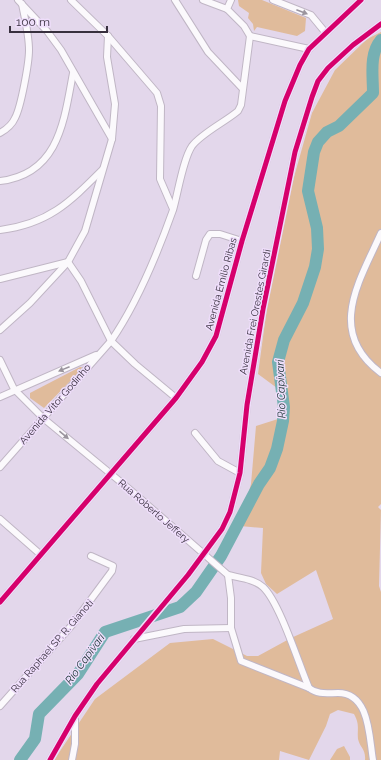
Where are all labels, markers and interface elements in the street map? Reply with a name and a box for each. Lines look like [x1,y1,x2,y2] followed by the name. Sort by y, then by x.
[10,8,107,34] scale bar
[297,9,309,15] one-way arrow
[16,15,50,29] text: 100 m
[203,236,239,332] street label: Avenida Emílio Ribas
[237,249,273,375] street label: Avenida Frei Orestes Girardi
[273,359,289,419] water label: Rio Capivari
[17,362,93,446] street label: Avenida Vitor Godinho
[57,367,69,373] one-way arrow
[58,430,69,439] one-way arrow
[116,477,192,545] street label: Rua Roberto Jeffery
[9,597,95,695] street label: Rua Raphael SP. R. Gianoti
[62,631,108,687] water label: Rio Capivari

